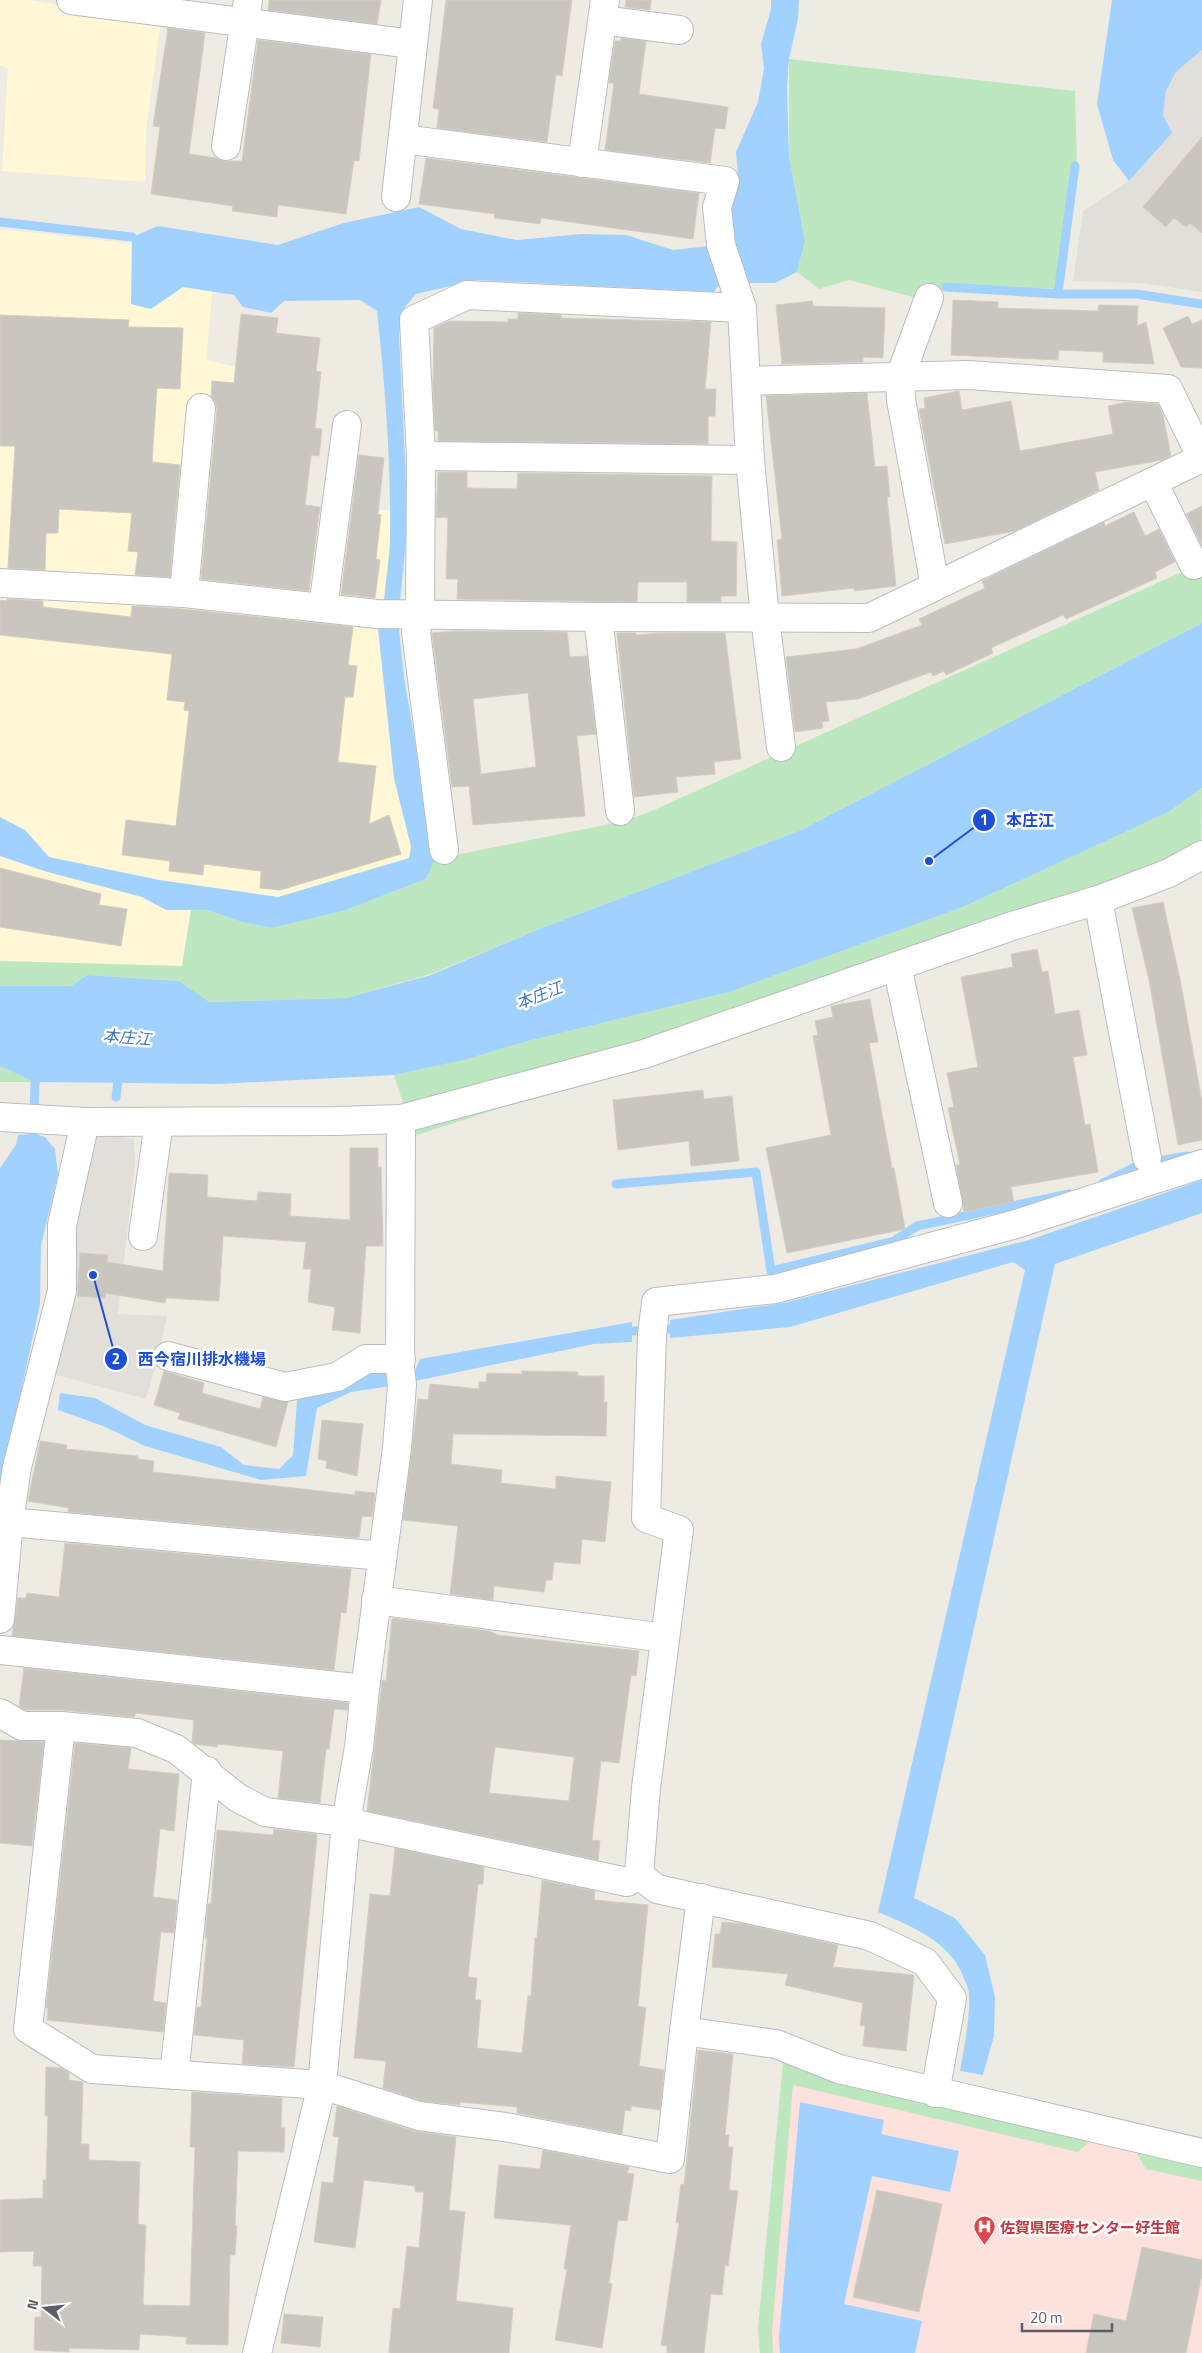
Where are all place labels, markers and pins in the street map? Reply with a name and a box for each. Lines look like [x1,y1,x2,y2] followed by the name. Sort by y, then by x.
[971,805,1064,836] callout: 本庄江
[103,1344,276,1375] callout: 西今宿川排水機場
[972,2215,996,2246] hospital icon: 佐賀県医療センター好生館
[1000,2216,1180,2239] place label: 佐賀県医療センター好生館

